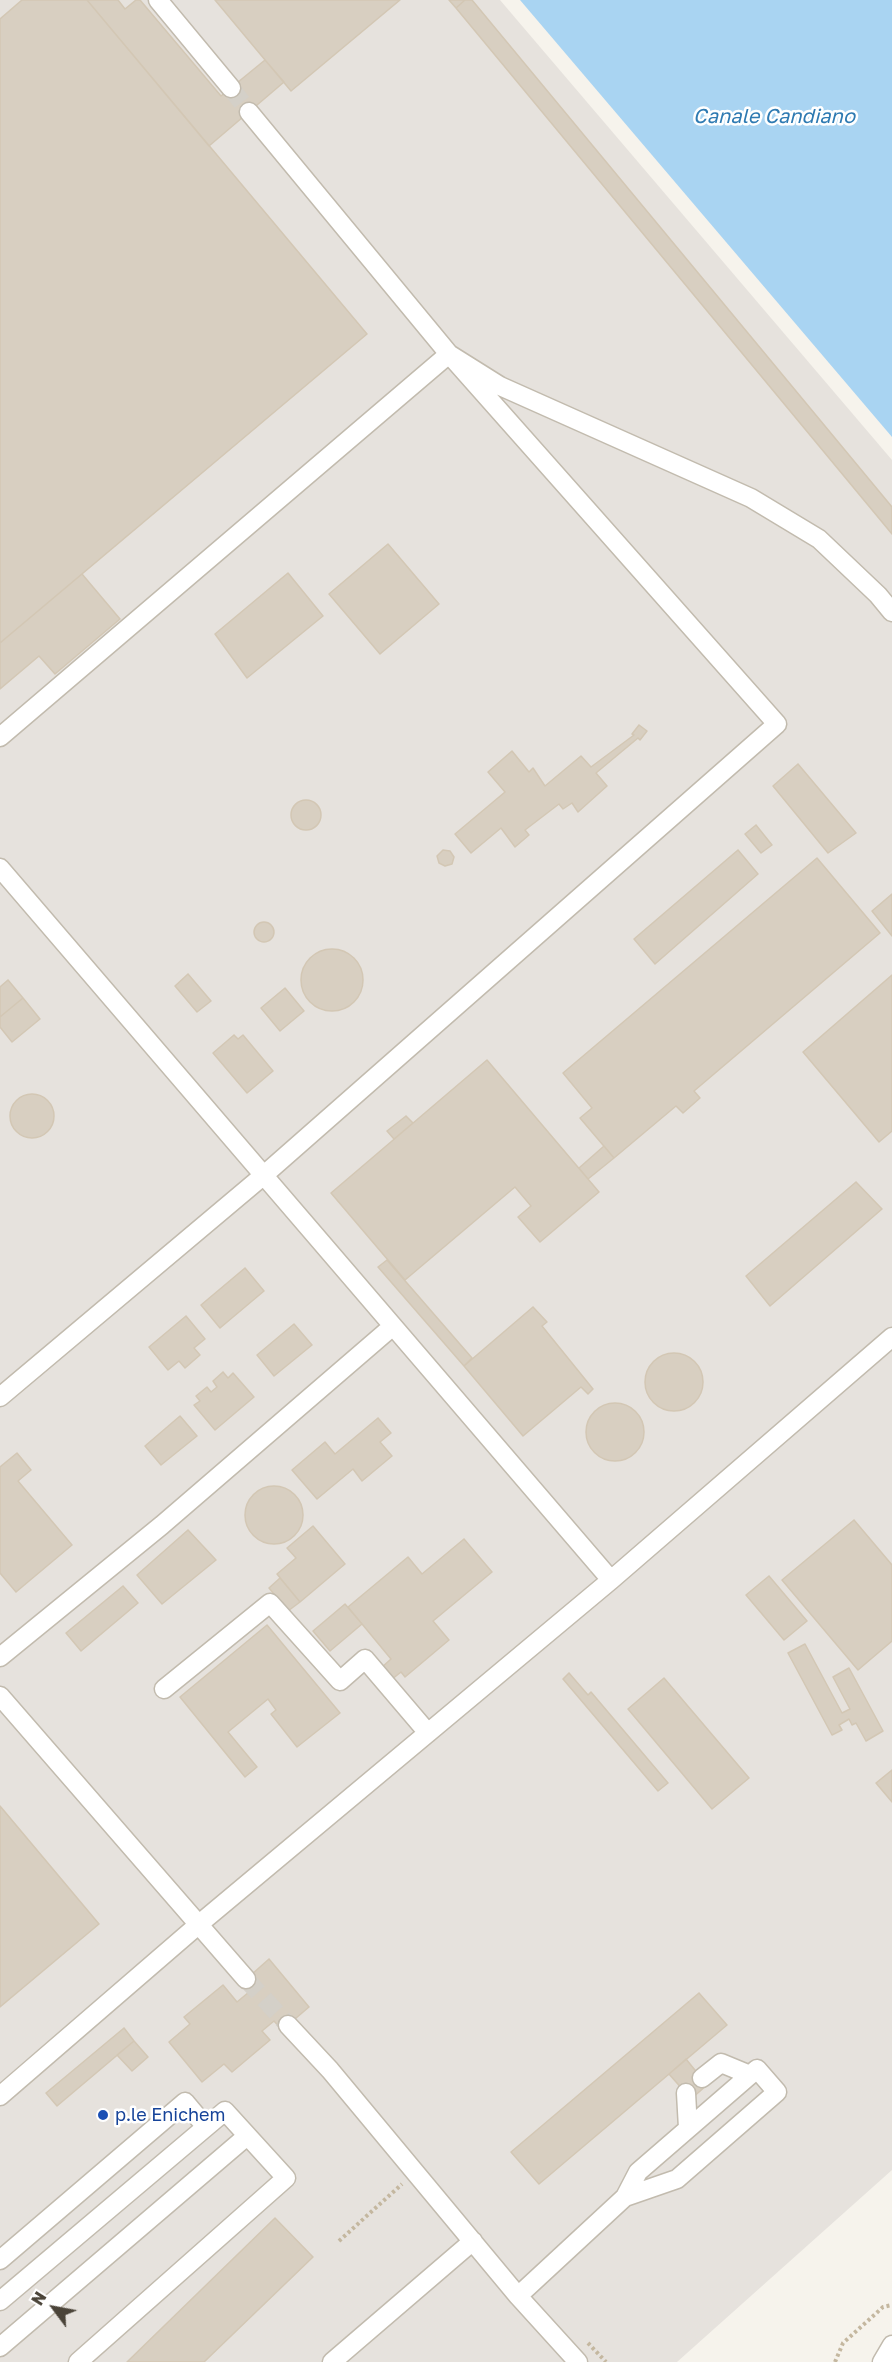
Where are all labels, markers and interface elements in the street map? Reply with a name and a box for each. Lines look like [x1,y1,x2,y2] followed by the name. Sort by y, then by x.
[693,105,855,129] water label: Canale Candiano
[115,2104,225,2126] place label: p.le Enichem
[96,2108,110,2122] marker: p.le Enichem
[24,2278,84,2338] north arrow
[27,2288,50,2309] text: N

